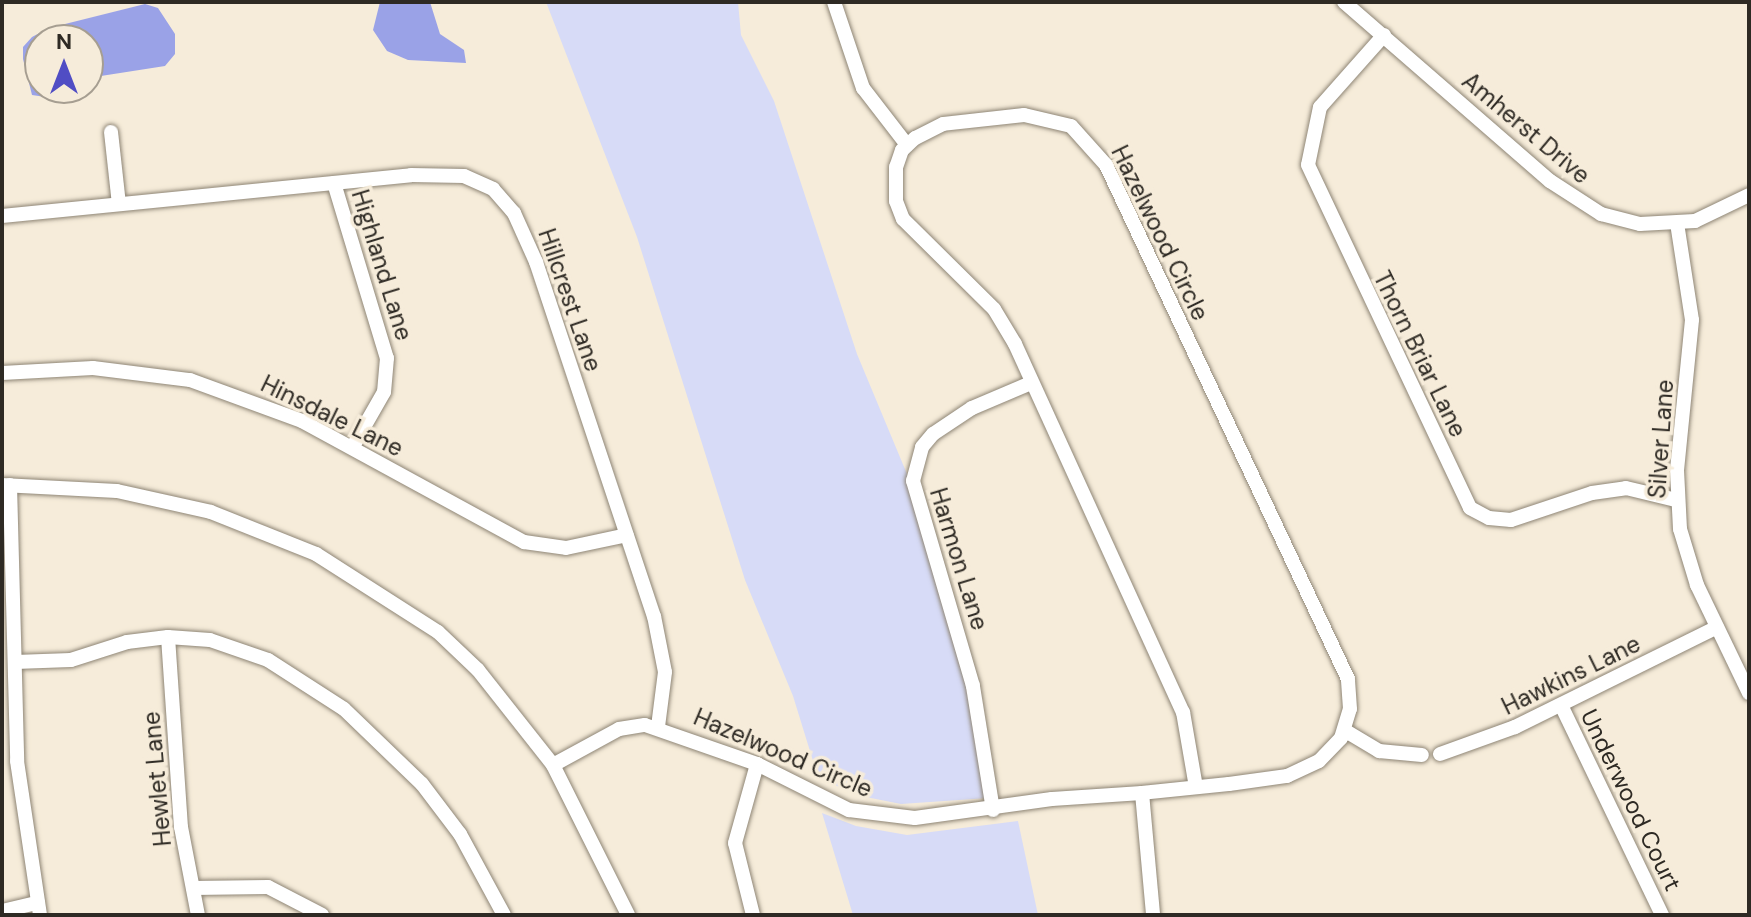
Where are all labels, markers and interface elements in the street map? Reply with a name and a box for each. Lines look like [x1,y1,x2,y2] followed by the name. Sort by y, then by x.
[24,24,104,104] north arrow
[56,27,72,56] text: N
[1456,66,1596,190] street label: Amherst Drive
[1105,141,1215,325] street label: Hazelwood Circle
[345,186,419,344] street label: Highland Lane
[532,225,608,375] street label: Hillcrest Lane
[1367,266,1473,442] street label: Thorn Briar Lane
[256,369,408,463] street label: Hinsdale Lane
[1642,379,1680,499] street label: Silver Lane
[924,484,994,634] street label: Harmon Lane
[1497,629,1645,721] street label: Hawkins Lane
[689,702,877,804] street label: Hazelwood Circle
[1575,705,1687,895] street label: Underwood Court
[137,710,177,848] street label: Hewlet Lane

